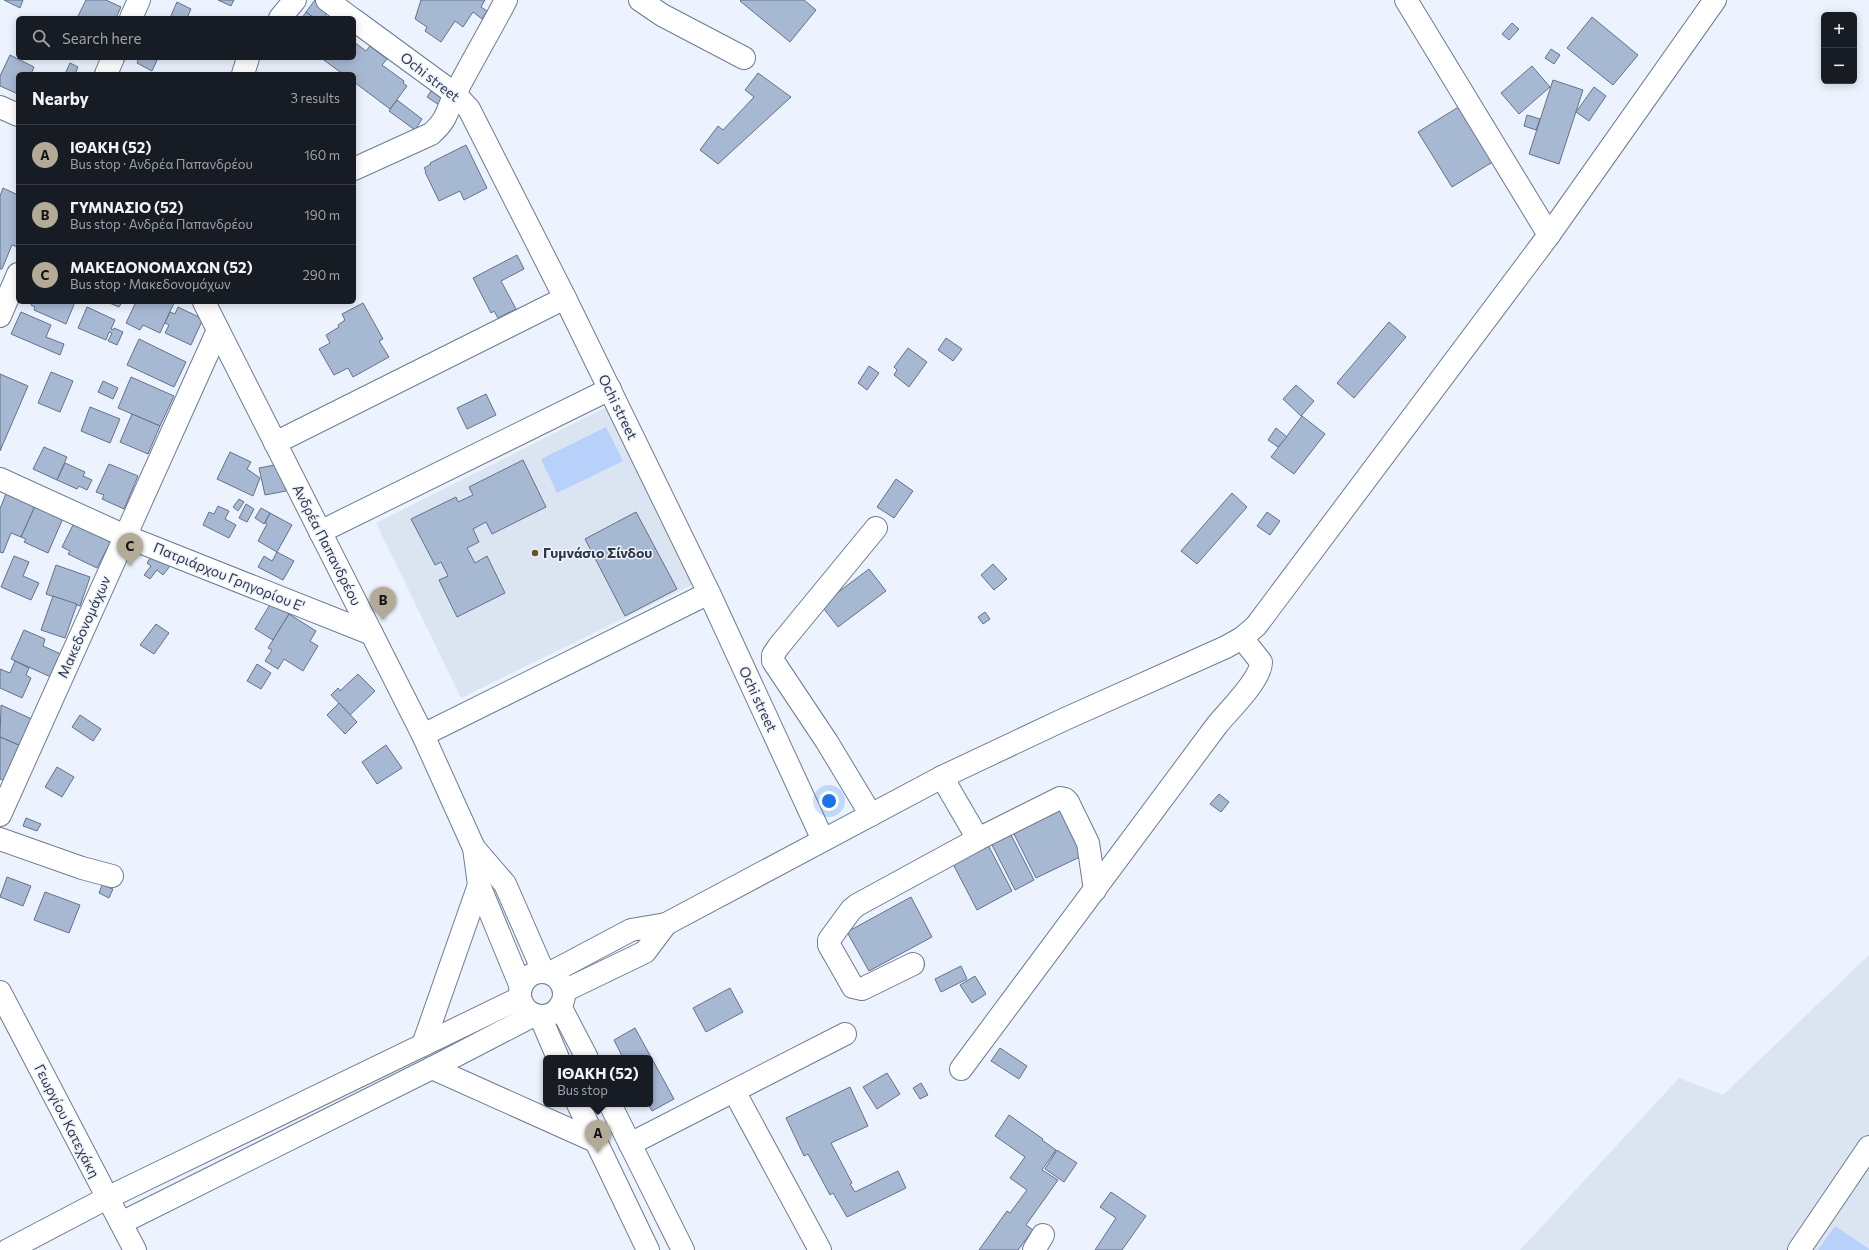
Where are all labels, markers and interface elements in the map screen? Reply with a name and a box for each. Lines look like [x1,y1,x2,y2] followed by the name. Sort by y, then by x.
[1821,12,1857,84] map controls
[1821,12,1857,48] button: +
[16,16,356,60] search box
[30,27,52,49] icon: search
[62,29,141,47] text: Search here
[397,48,464,105] street label: Ochi street
[1821,48,1857,84] button: −
[32,88,89,109] text: Nearby
[291,90,340,106] text: 3 results
[70,138,151,156] text: ΙΘΑΚΗ (52)
[40,147,50,163] text: A
[304,147,340,163] text: 160 m
[70,156,253,172] text: Bus stop · Ανδρέα Παπανδρέου
[70,198,183,216] text: ΓΥΜΝΑΣΙΟ (52)
[41,207,49,223] text: B
[304,207,340,223] text: 190 m
[70,216,253,232] text: Bus stop · Ανδρέα Παπανδρέου
[70,258,253,276] text: ΜΑΚΕΔΟΝΟΜΑΧΩΝ (52)
[41,267,49,283] text: C
[303,267,340,283] text: 290 m
[70,276,231,292] text: Bus stop · Μακεδονομάχων
[595,371,642,442] street label: Ochi street
[290,481,365,608] street label: Ανδρέα Παπανδρέου
[117,533,143,566] pin: C
[151,538,307,615] street label: Πατριάρχου Γρηγορίου Ε'
[543,544,652,561] place label: Γυμνάσιο Σίνδου
[530,548,540,558] marker: Γυμνάσιο Σίνδου
[53,573,114,680] street label: Μακεδονομάχων
[370,587,396,620] pin: B
[736,663,781,735] street label: Ochi street
[819,791,839,811] your location
[543,1055,653,1107] popup
[31,1061,103,1181] street label: Γεωργίου Κατεχάκη
[557,1064,639,1082] text: ΙΘΑΚΗ (52)
[557,1082,608,1098] text: Bus stop
[585,1120,611,1153] pin: A

